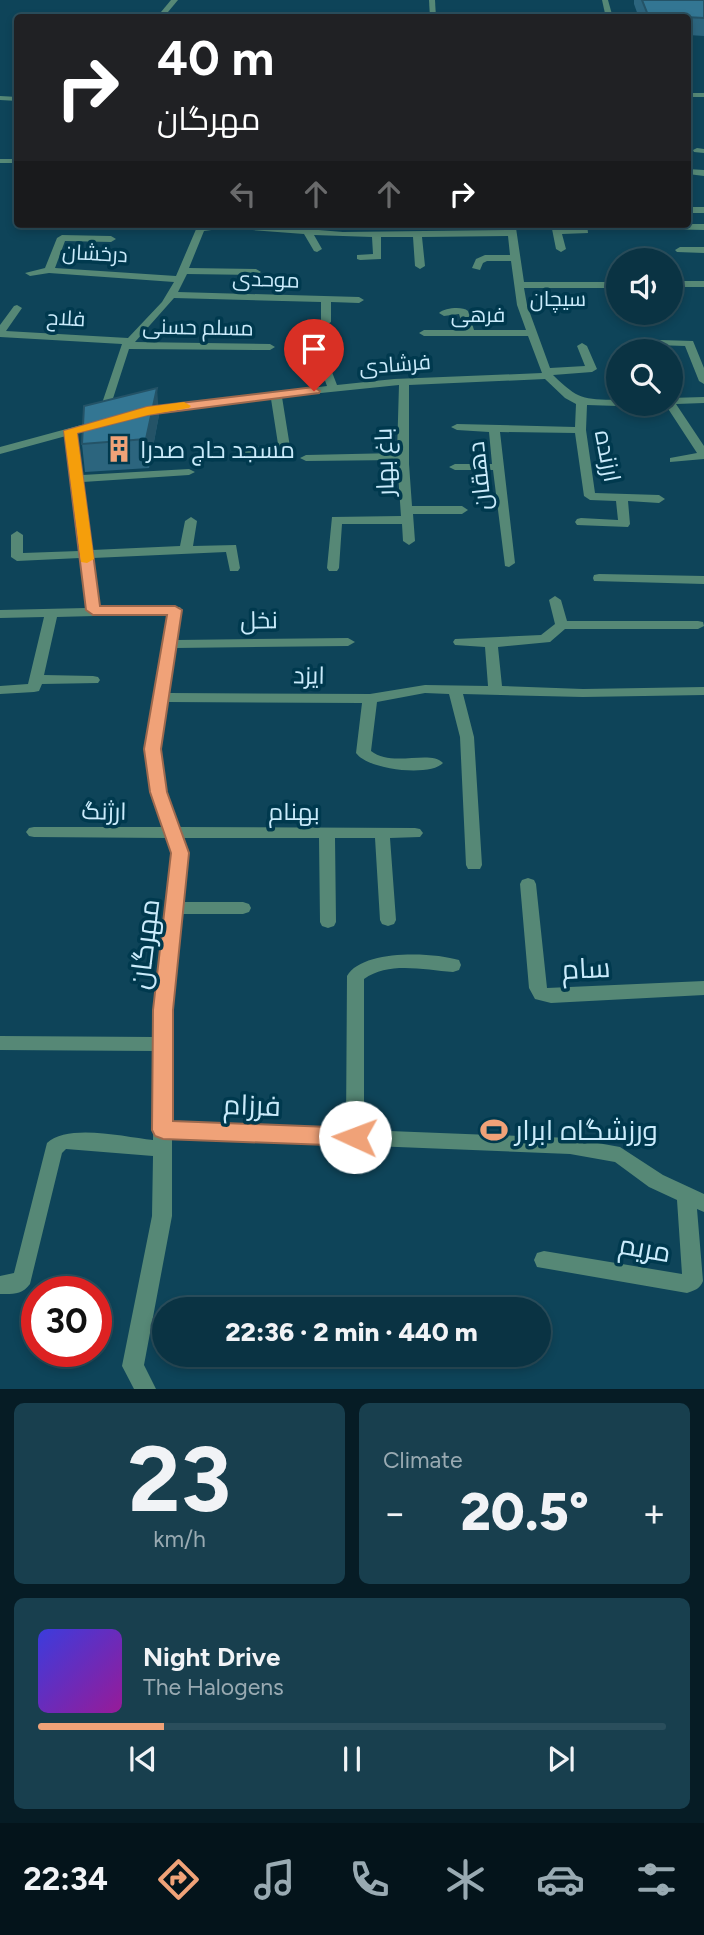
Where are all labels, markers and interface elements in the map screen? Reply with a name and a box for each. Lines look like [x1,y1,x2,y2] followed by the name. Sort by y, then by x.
[157,28,274,87] text: 40 m
[42,42,133,133] icon: right
[157,100,261,138] text: مهرگان
[224,175,262,213] icon: left
[297,175,335,213] icon: ahead
[370,175,408,213] icon: ahead
[443,175,481,213] icon: right
[62,239,128,268] street label: درخشان
[606,248,683,416] map controls
[606,248,683,325] button: sound
[232,265,300,294] street label: موحدی
[530,286,586,313] district label: سیچان
[451,302,505,328] street label: فرهی
[46,304,86,334] street label: فلاح
[142,314,254,342] street label: مسلم حسنی
[284,319,344,391] pin
[295,330,333,368] icon: arrive
[606,339,683,416] button: search
[358,349,432,380] street label: فرشادی
[368,427,402,499] street label: باغ بهار
[589,428,627,484] street label: ارزنده
[104,434,134,464] building icon: مسجد حاج صدرا
[140,435,295,466] place label: مسجد حاج صدرا
[461,440,497,512] street label: دهقان
[240,605,278,635] street label: نخل
[293,660,325,690] street label: ایزد
[81,796,127,826] street label: ارژنگ
[268,797,320,828] street label: بهنام
[122,897,166,991] street label: مهرگان
[561,950,611,989] street label: سام
[222,1087,281,1126] street label: فرزام
[318,1100,392,1174] position arrow
[513,1113,658,1147] place label: ورزشگاه ابرار
[479,1115,509,1145] sports icon: ورزشگاه ابرار
[616,1227,674,1272] street label: مریم
[21,1276,112,1367] speed limit sign: 30
[225,1316,478,1348] text: 22:36 · 2 min · 440 m
[128,1425,231,1534] text: 23
[383,1446,462,1474] text: Climate
[460,1481,589,1543] text: 20.5°
[383,1490,407,1536] text: −
[642,1490,666,1536] text: +
[153,1525,206,1553] text: km/h
[143,1641,280,1673] text: Night Drive
[143,1673,284,1701] text: The Halogens
[124,1740,162,1778] icon: previous
[333,1740,371,1778] icon: pause
[542,1740,580,1778] icon: next
[154,1855,203,1904] icon: directions
[250,1855,299,1904] icon: music
[345,1855,394,1904] icon: phone
[441,1855,490,1904] icon: climate
[536,1855,585,1904] icon: car
[632,1855,681,1904] icon: filters
[23,1860,108,1898] text: 22:34

